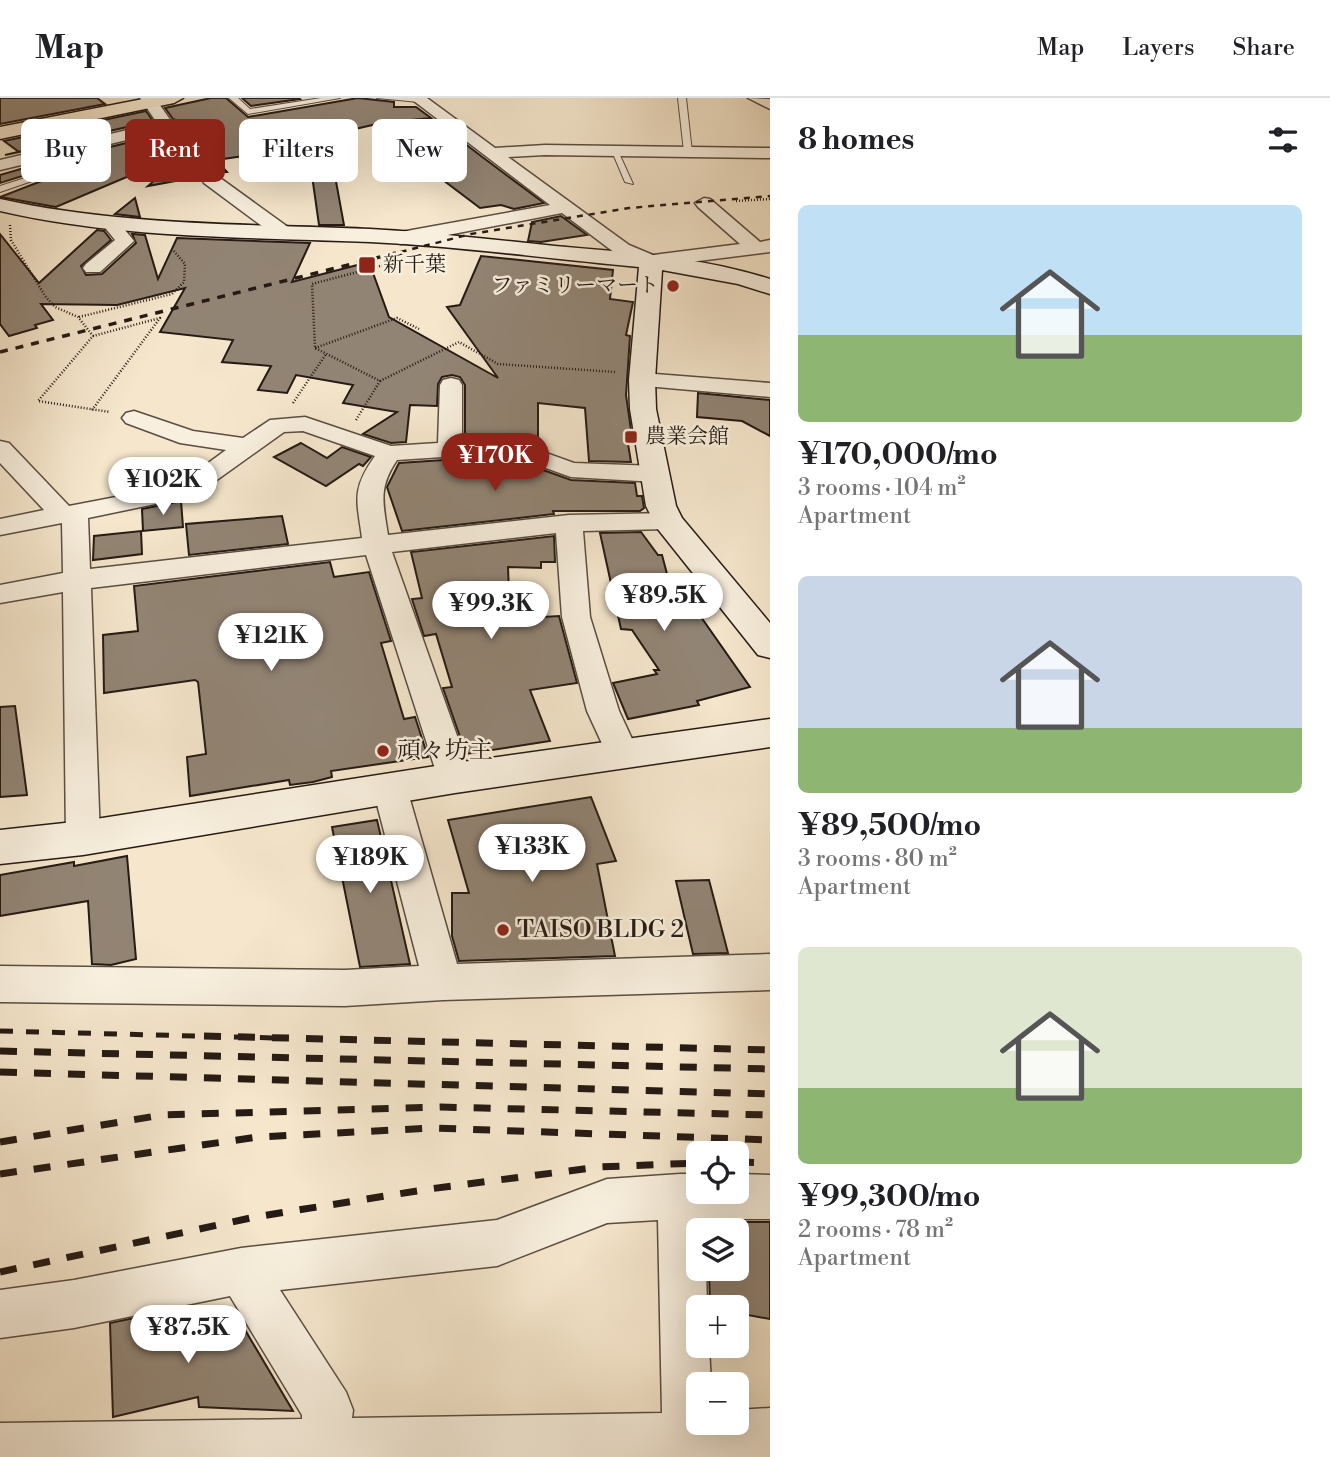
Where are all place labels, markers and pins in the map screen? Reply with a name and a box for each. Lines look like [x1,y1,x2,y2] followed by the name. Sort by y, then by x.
[383,252,446,278] place label: 新千葉
[357,255,377,275] marker: 新千葉
[491,273,659,299] place label: ファミリーマート
[665,278,681,294] marker: ファミリーマート
[645,424,729,450] place label: 農業会館
[623,429,639,445] marker: 農業会館
[446,434,544,493] pin: ¥170K
[114,458,212,517] pin: ¥102K
[607,574,721,633] pin: ¥89.5K
[434,582,548,641] pin: ¥99.3K
[222,614,320,673] pin: ¥121K
[397,736,493,766] place label: 頑々坊主
[375,743,391,759] marker: 頑々坊主
[483,824,581,884] pin: ¥133K
[321,836,419,895] pin: ¥189K
[517,915,684,945] place label: TAISO BLDG 2
[495,922,511,938] marker: TAISO BLDG 2
[131,1306,245,1365] pin: ¥87.5K

